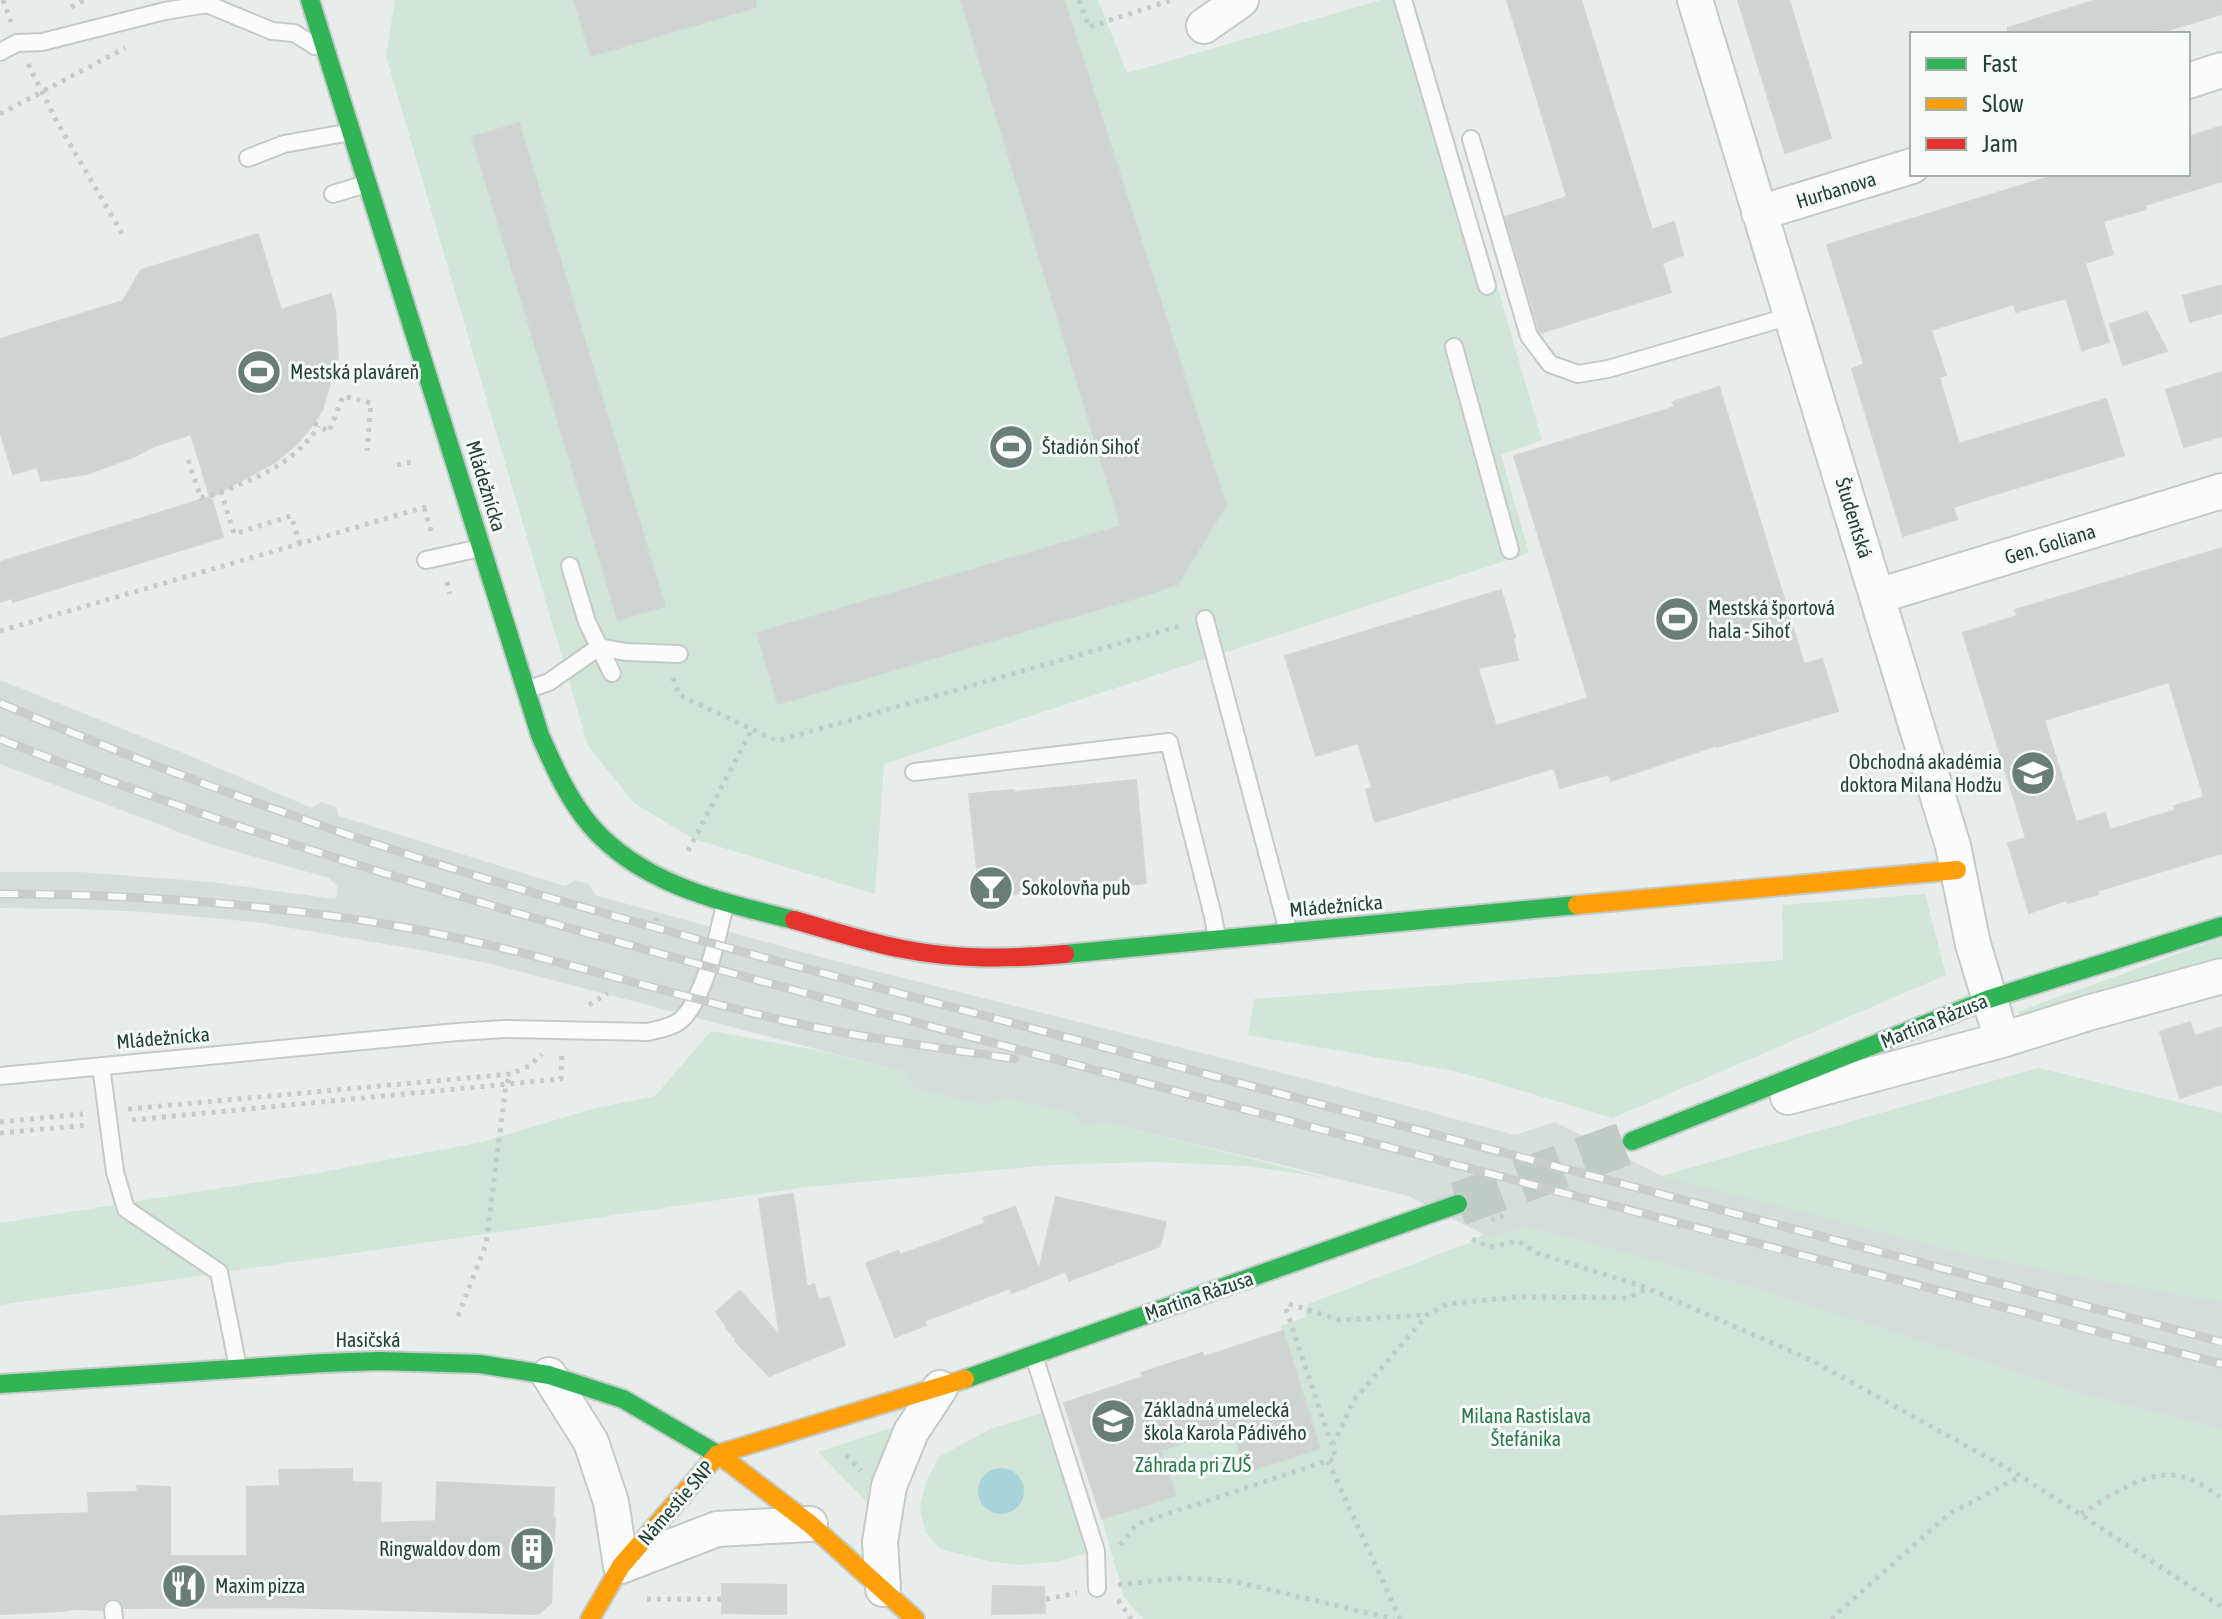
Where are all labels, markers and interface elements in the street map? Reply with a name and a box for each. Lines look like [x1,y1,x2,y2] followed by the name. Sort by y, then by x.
[1910,32,2190,176] legend
[1982,50,2018,77] text: Fast
[1982,90,2024,117] text: Slow
[1982,130,2018,157] text: Jam
[1793,167,1879,213] street label: Hurbanova
[235,348,283,396] sports icon: Mestská plaváreň
[290,360,419,383] place label: Mestská plaváreň
[987,423,1035,471] sports icon: Štadión Sihoť
[1042,435,1139,458] place label: Štadión Sihoť
[462,438,511,534] street label: Mládežnícka
[1831,475,1878,561] street label: Študentská
[2002,519,2098,568] street label: Gen. Goliana
[1653,595,1701,643] sports icon: Mestská športová hala - Sihoť
[1708,596,1835,642] place label: Mestská športová hala - Sihoť
[2009,749,2057,797] school or university icon: Obchodná akadémia doktora Milana Hodžu
[1840,750,2002,796] place label: Obchodná akadémia doktora Milana Hodžu
[967,864,1015,912] bar icon: Sokolovňa pub
[1022,876,1131,899] place label: Sokolovňa pub
[1288,890,1384,921] street label: Mládežnícka
[1877,989,1991,1052] street label: Martina Rázusa
[115,1022,211,1053] street label: Mládežnícka
[1142,1266,1256,1325] street label: Martina Rázusa
[335,1328,401,1351] street label: Hasičská
[1089,1397,1137,1445] school or university icon: Základná umelecká škola Karola Pádivého
[1144,1398,1307,1444] place label: Základná umelecká škola Karola Pádivého
[1461,1404,1591,1450] park label: Milana Rastislava Štefánika
[1135,1453,1251,1476] park label: Záhrada pri ZUŠ
[633,1456,718,1549] street label: Námestie SNP
[508,1525,556,1573] building icon: Ringwaldov dom
[379,1537,501,1560] place label: Ringwaldov dom
[160,1562,208,1610] restaurant icon: Maxim pizza
[215,1574,305,1597] place label: Maxim pizza

